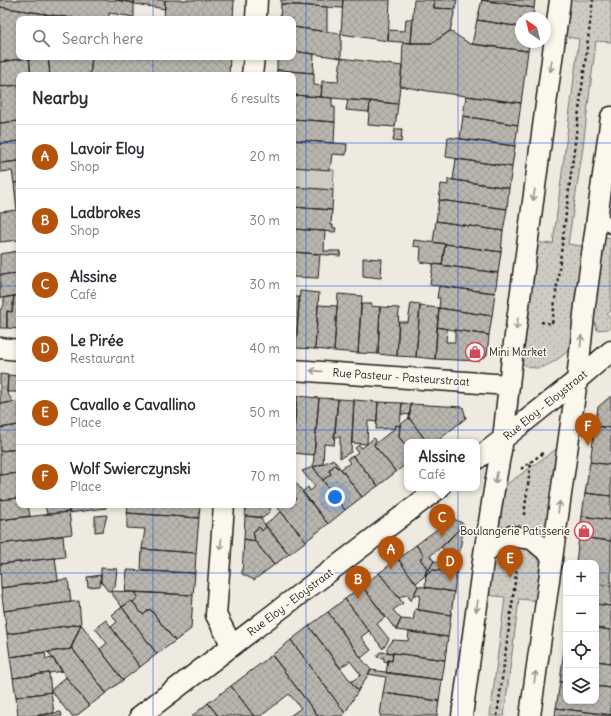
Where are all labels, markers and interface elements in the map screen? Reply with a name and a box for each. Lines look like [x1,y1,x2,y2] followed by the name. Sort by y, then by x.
[515,12,551,48] north arrow
[16,16,296,60] search box
[30,27,52,49] icon: search
[62,29,143,48] text: Search here
[547,59,555,72] one-way arrow
[32,87,88,109] text: Nearby
[231,90,280,107] text: 6 results
[70,139,145,158] text: Lavoir Eloy
[41,148,49,165] text: A
[250,148,280,165] text: 20 m
[70,158,99,175] text: Shop
[530,188,538,201] one-way arrow
[70,203,141,222] text: Ladbrokes
[41,212,49,229] text: B
[250,212,280,229] text: 30 m
[70,222,99,239] text: Shop
[70,267,117,286] text: Alssine
[41,276,49,293] text: C
[250,276,280,293] text: 30 m
[70,286,97,303] text: Café
[513,317,520,330] one-way arrow
[70,331,124,350] text: Le Pirée
[577,335,585,348] one-way arrow
[40,340,50,357] text: D
[249,340,280,357] text: 40 m
[464,341,486,363] shop icon: Mini Market
[489,345,547,359] place label: Mini Market
[70,350,135,367] text: Restaurant
[332,365,470,389] street label: Rue Pasteur - Pasteurstraat
[500,367,590,443] street label: Rue Eloy - Eloystraat
[310,368,323,375] one-way arrow
[70,395,196,414] text: Cavallo e Cavallino
[41,404,49,421] text: E
[249,404,280,421] text: 50 m
[575,413,601,446] pin: F
[70,414,101,431] text: Place
[404,439,480,491] popup
[419,447,465,466] text: Alssine
[70,459,191,478] text: Wolf Swierczynski
[419,466,445,483] text: Café
[41,468,49,485] text: F
[251,468,280,485] text: 70 m
[492,471,500,484] one-way arrow
[70,478,101,495] text: Place
[325,487,345,507] your location
[555,501,563,514] one-way arrow
[429,504,455,537] pin: C
[573,520,595,542] shop icon: Boulangerie Patisserie
[460,524,570,538] place label: Boulangerie Patisserie
[378,536,404,569] pin: A
[218,537,225,550] one-way arrow
[497,545,523,578] pin: E
[437,548,463,581] pin: D
[563,560,599,704] map controls
[563,560,599,596] button: +
[244,565,336,639] street label: Rue Eloy - Eloystraat
[345,566,371,599] pin: B
[563,596,599,632] button: −
[473,599,481,612] one-way arrow
[563,632,599,668] button: locate
[563,668,599,704] button: layers
[531,671,539,684] one-way arrow

